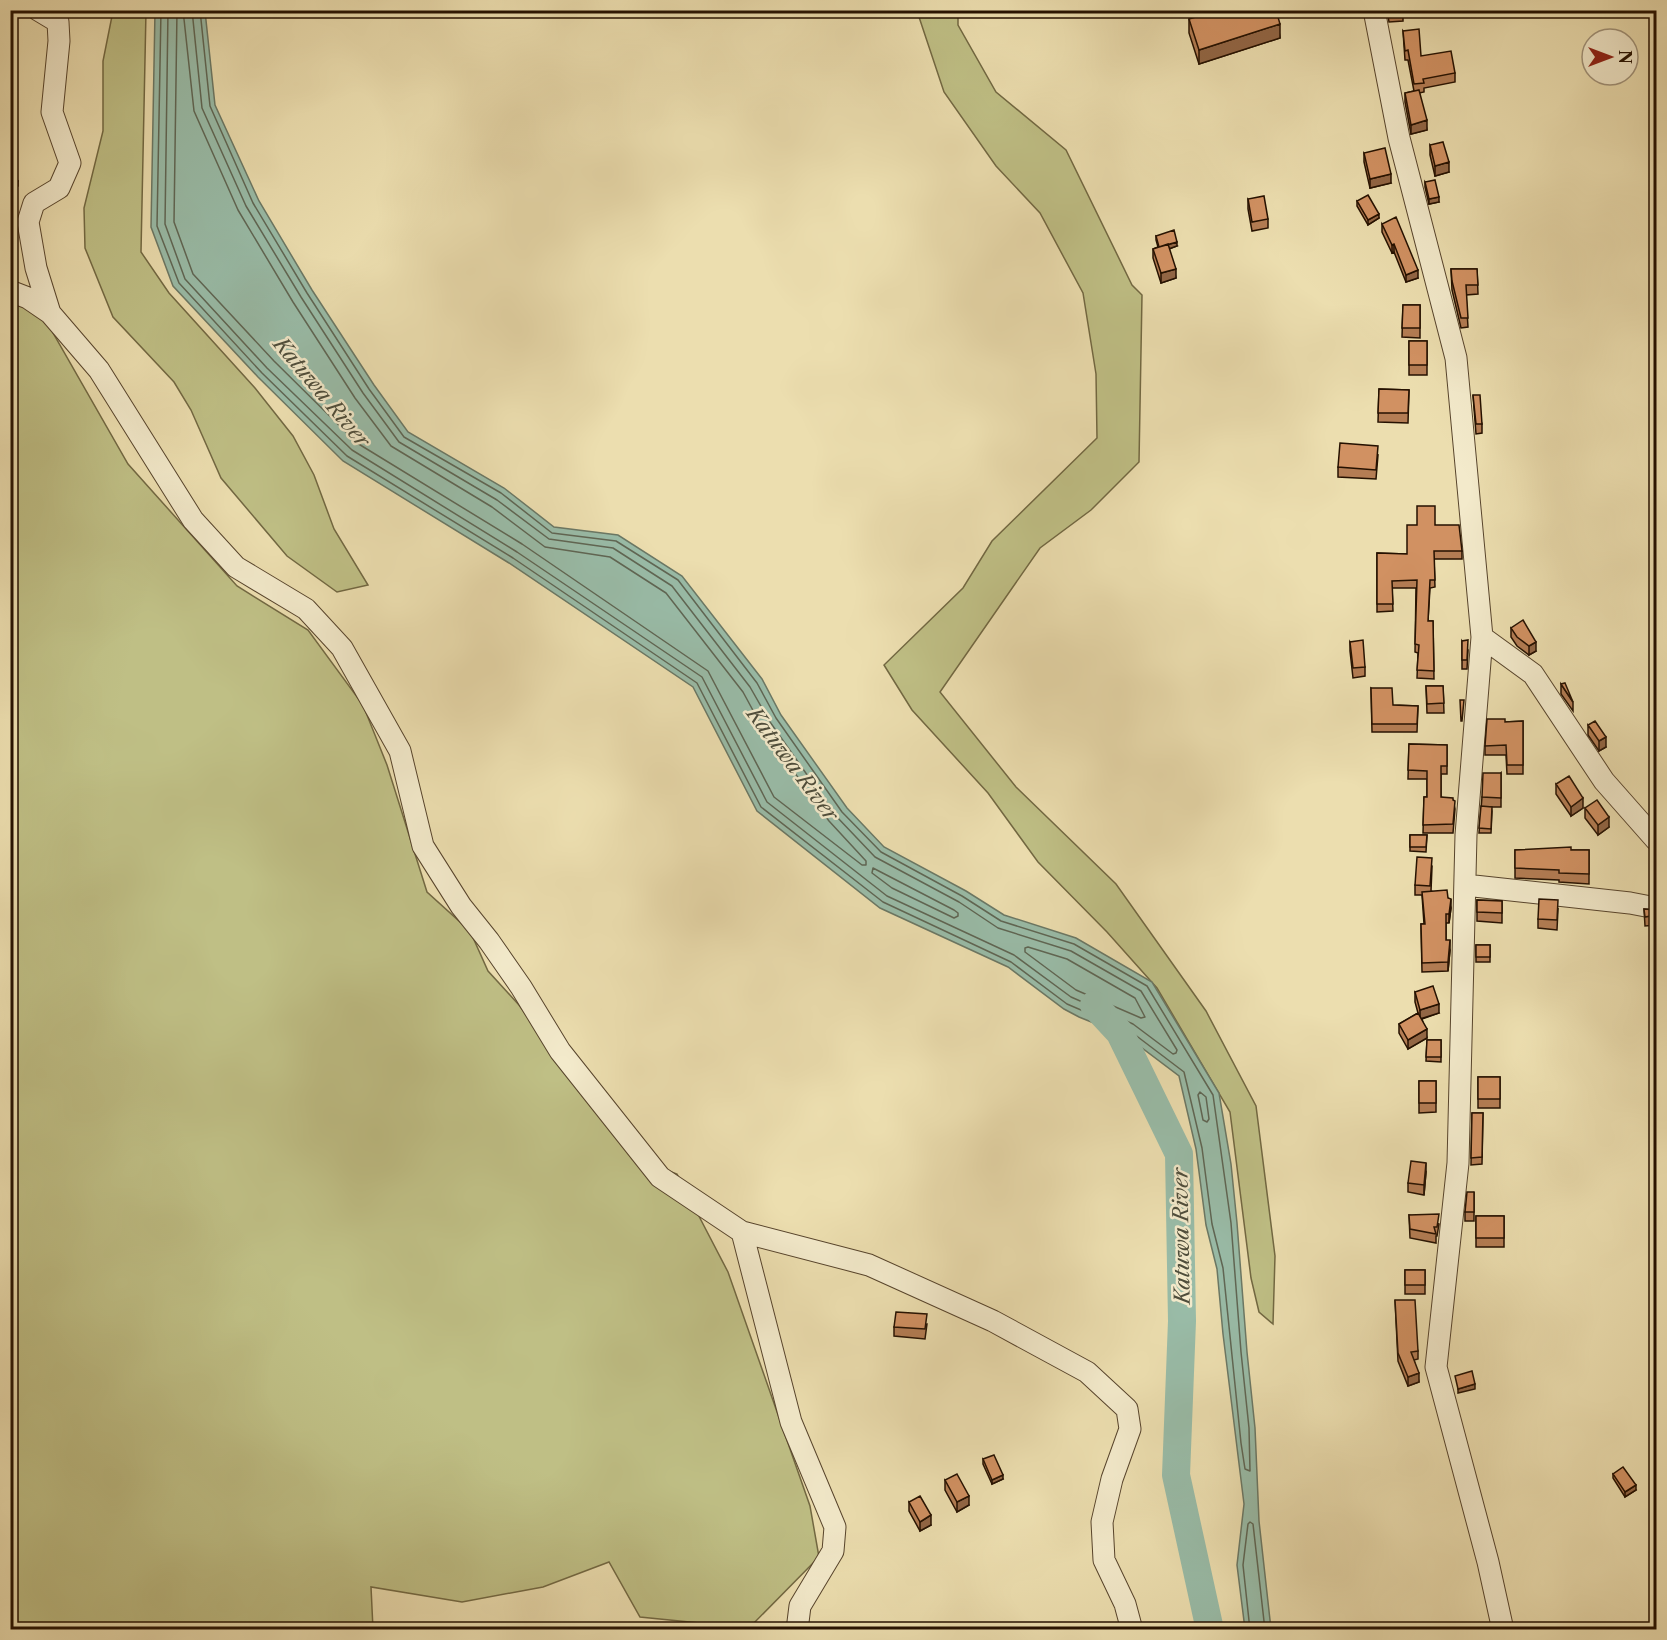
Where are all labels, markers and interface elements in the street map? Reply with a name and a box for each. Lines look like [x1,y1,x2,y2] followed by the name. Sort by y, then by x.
[1580,27,1640,87] north arrow
[1615,50,1635,64] text: N
[267,330,376,453] water label: Katuwa River
[741,700,845,827] water label: Katuwa River
[1167,1166,1195,1306] water label: Katuwa River

